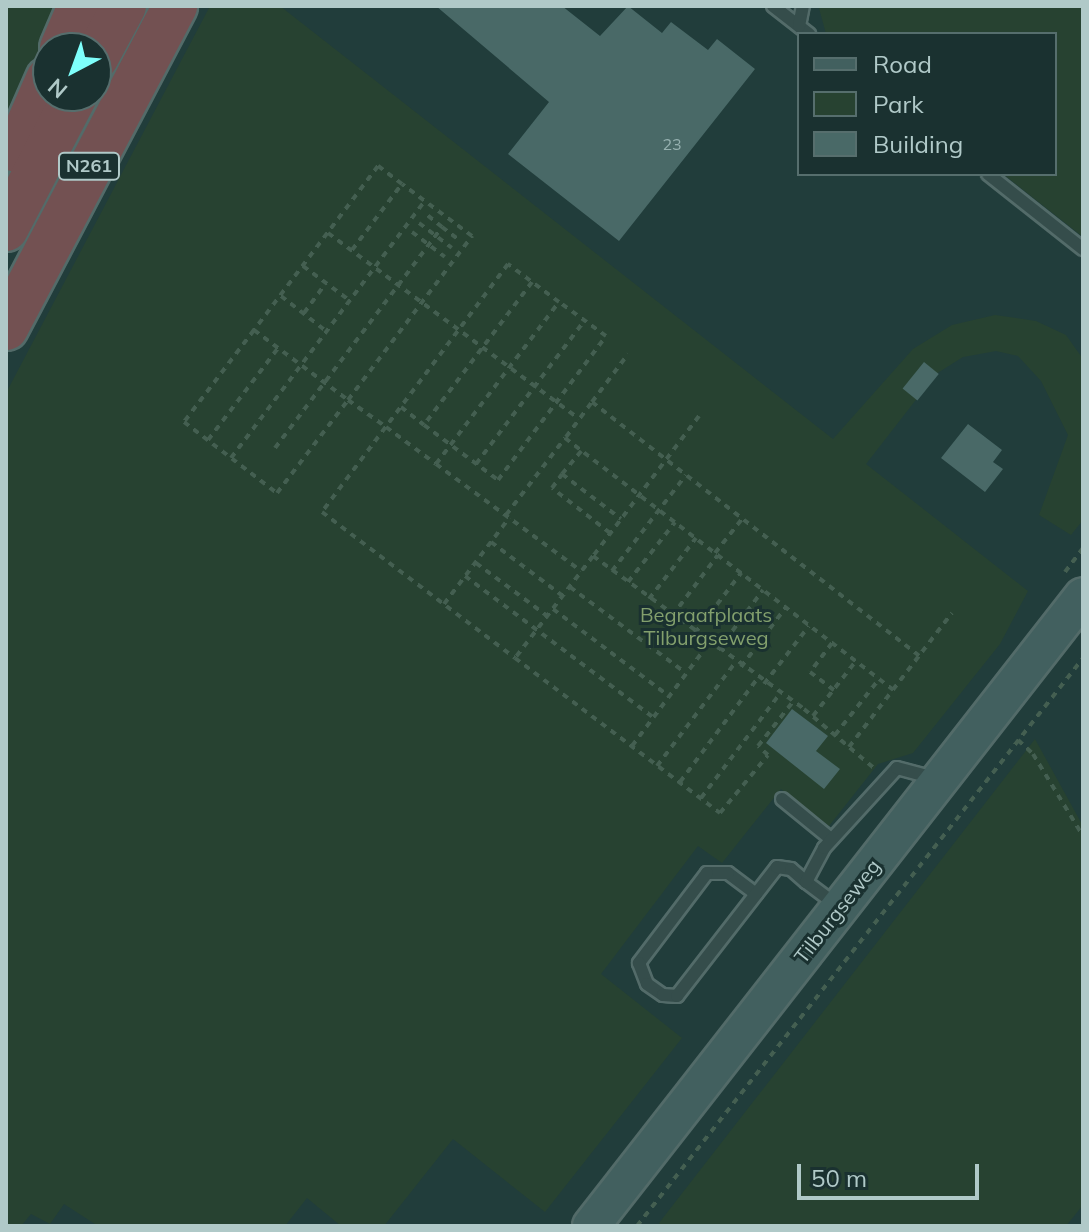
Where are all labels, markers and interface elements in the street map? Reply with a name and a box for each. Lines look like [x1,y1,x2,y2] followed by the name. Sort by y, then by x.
[32,32,112,112] north arrow
[797,32,1057,176] legend
[873,49,932,79] text: Road
[42,73,73,105] text: N
[873,89,924,119] text: Park
[873,129,963,159] text: Building
[662,134,682,154] house number: 23
[57,152,121,180] road number: N261
[640,603,772,650] park label: Begraafplaats Tilburgseweg
[789,854,885,968] street label: Tilburgseweg
[801,1148,983,1198] scale bar
[811,1163,867,1193] text: 50 m

